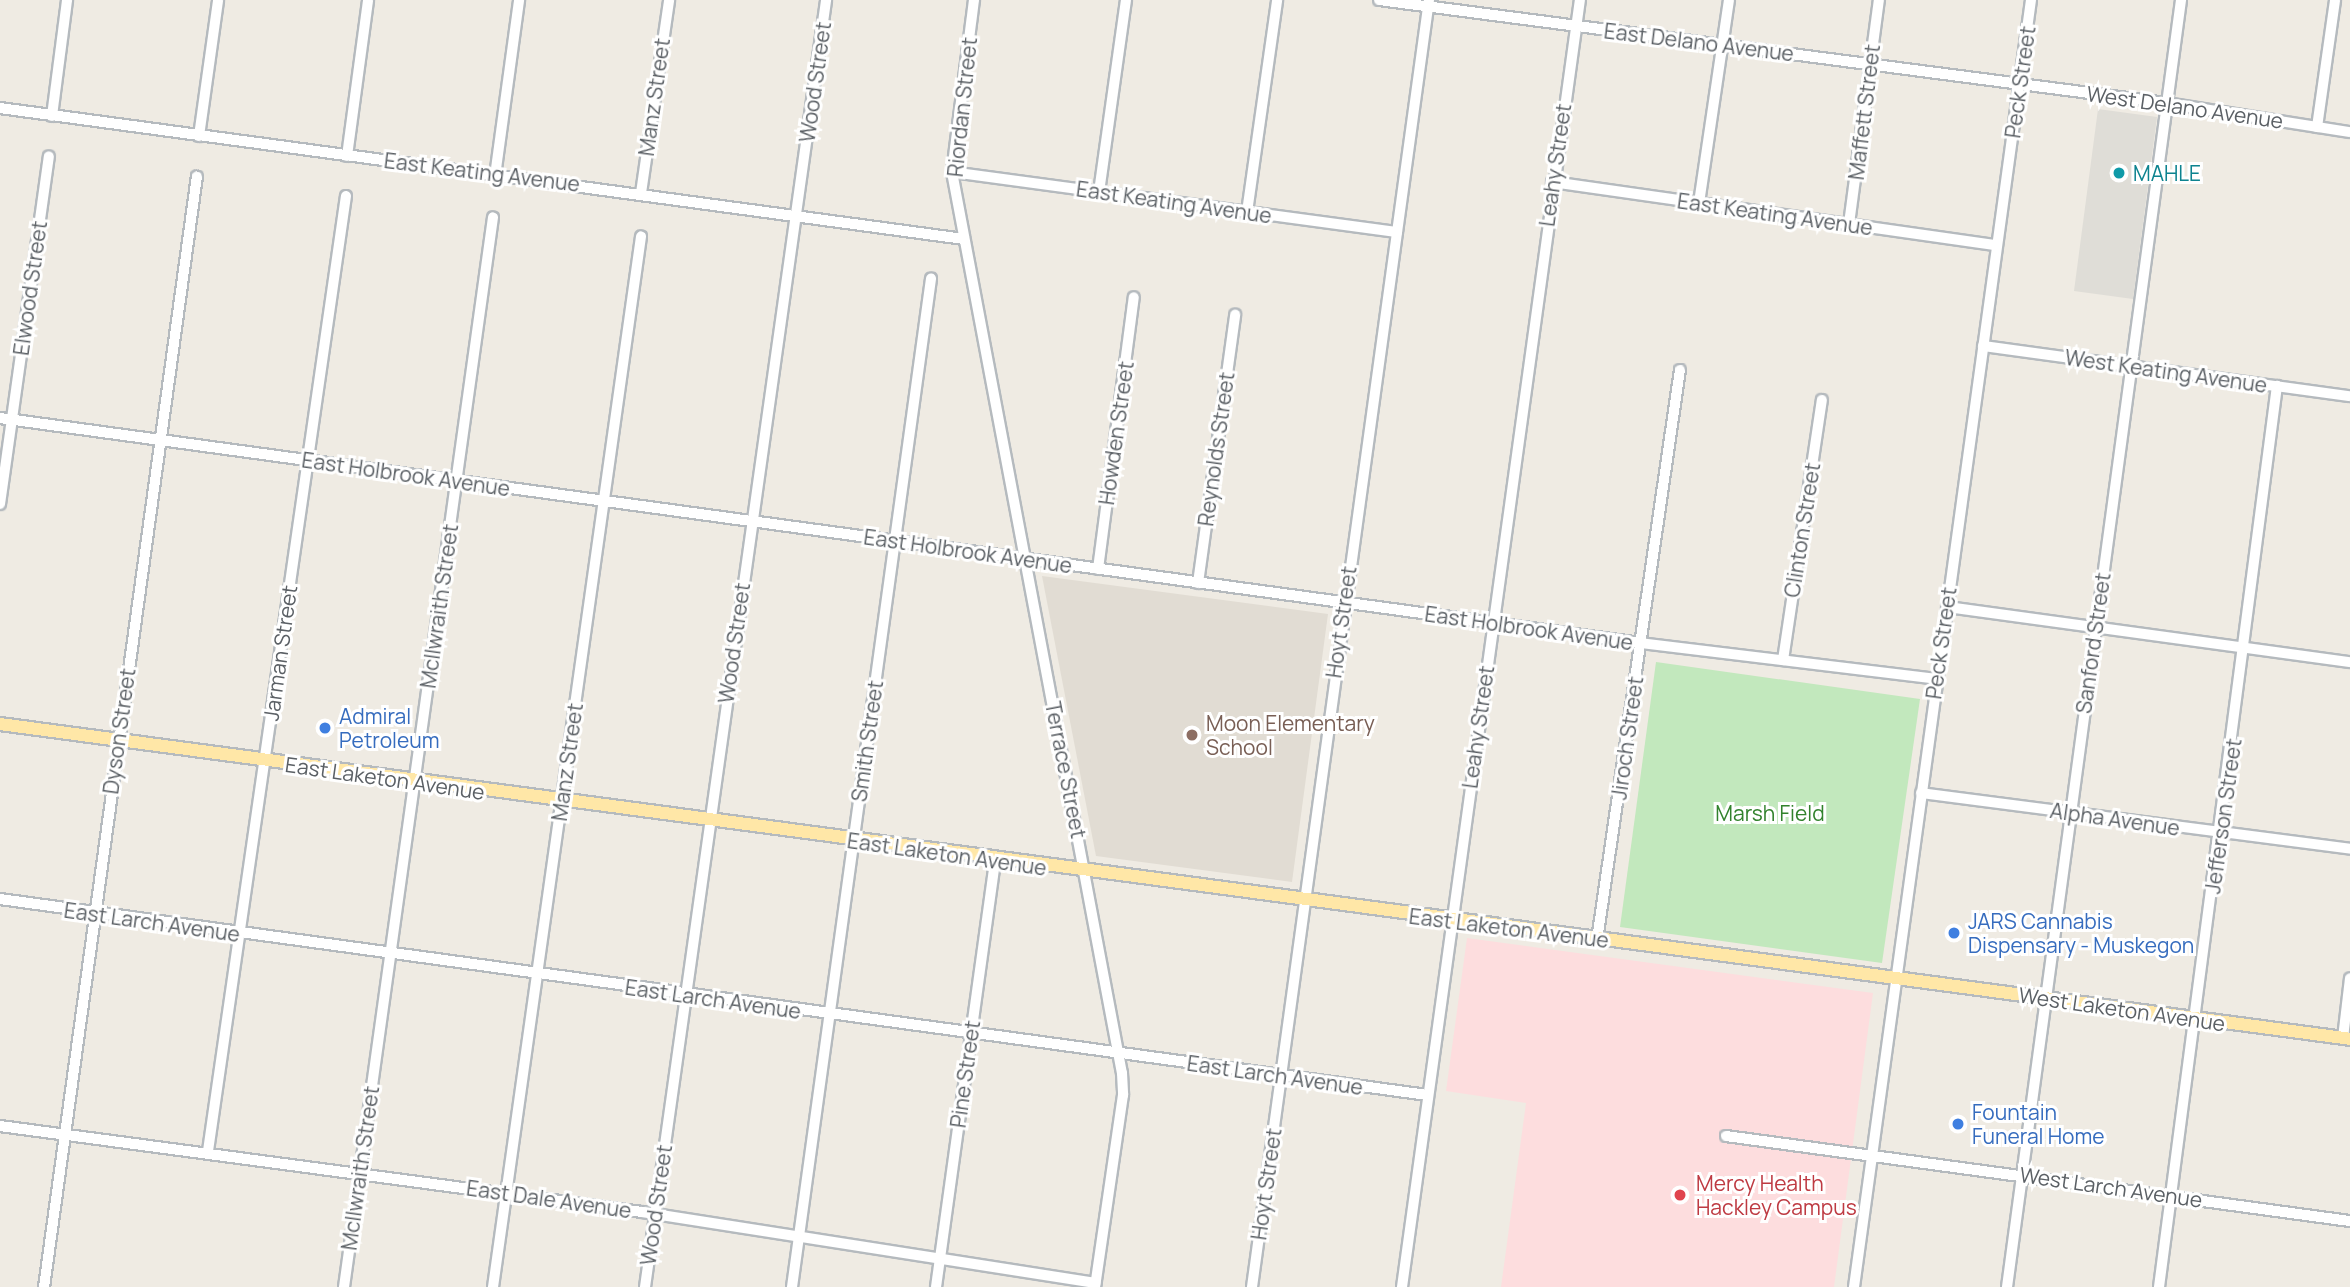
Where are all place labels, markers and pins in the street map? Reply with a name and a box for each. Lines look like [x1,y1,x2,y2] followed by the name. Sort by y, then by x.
[2133,160,2201,186] place label: MAHLE
[2111,165,2127,181] marker: MAHLE
[339,703,440,753] place label: Admiral Petroleum
[1206,710,1375,760] place label: Moon Elementary School
[317,720,333,736] marker: Admiral Petroleum
[1184,727,1200,743] marker: Moon Elementary School
[1968,908,2194,958] place label: JARS Cannabis Dispensary - Muskegon
[1946,925,1962,941] marker: JARS Cannabis Dispensary - Muskegon
[1972,1099,2104,1149] place label: Fountain Funeral Home
[1950,1116,1966,1132] marker: Fountain Funeral Home
[1696,1170,1857,1220] place label: Mercy Health Hackley Campus
[1670,1185,1690,1205] marker: Mercy Health Hackley Campus

